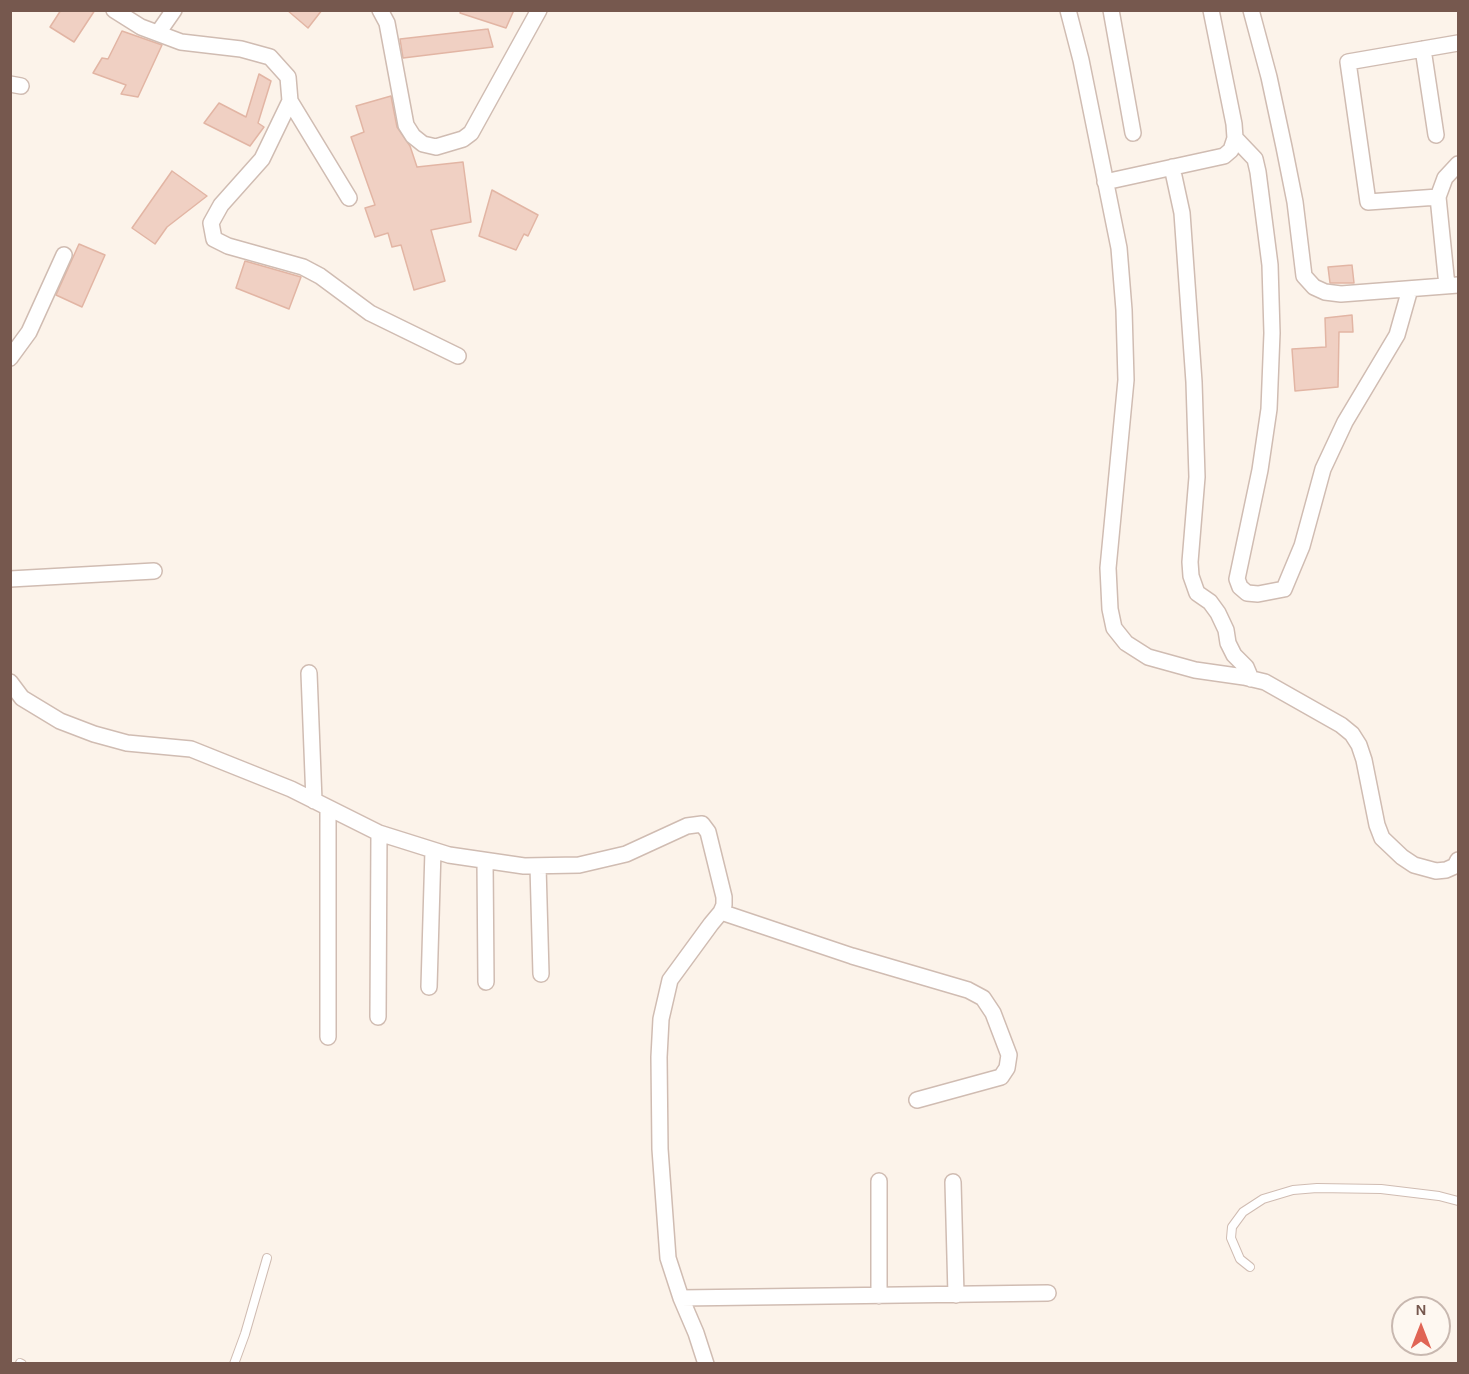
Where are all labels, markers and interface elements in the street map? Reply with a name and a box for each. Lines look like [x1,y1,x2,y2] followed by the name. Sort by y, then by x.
[1391,1296,1451,1356] north arrow
[1415,1300,1427,1319] text: N

